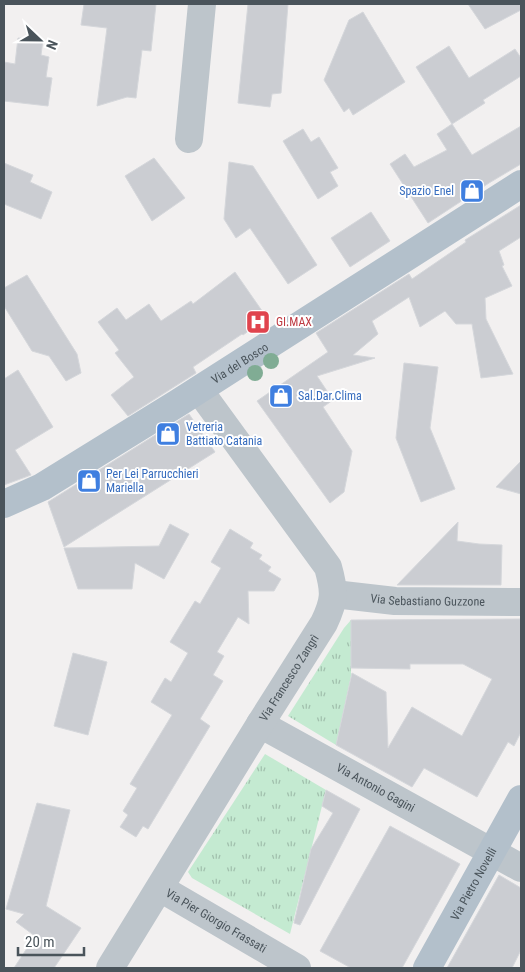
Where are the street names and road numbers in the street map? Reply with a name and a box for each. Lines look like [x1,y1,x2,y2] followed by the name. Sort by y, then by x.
[209,340,271,387] street label: Via del Bosco
[370,591,485,609] street label: Via Sebastiano Guzzone
[257,632,322,724] street label: Via Francesco Zangrì
[334,760,417,815] street label: Via Antonio Gagini
[448,845,500,923] street label: Via Pietro Novelli
[163,886,269,956] street label: Via Pier Giorgio Frassati

